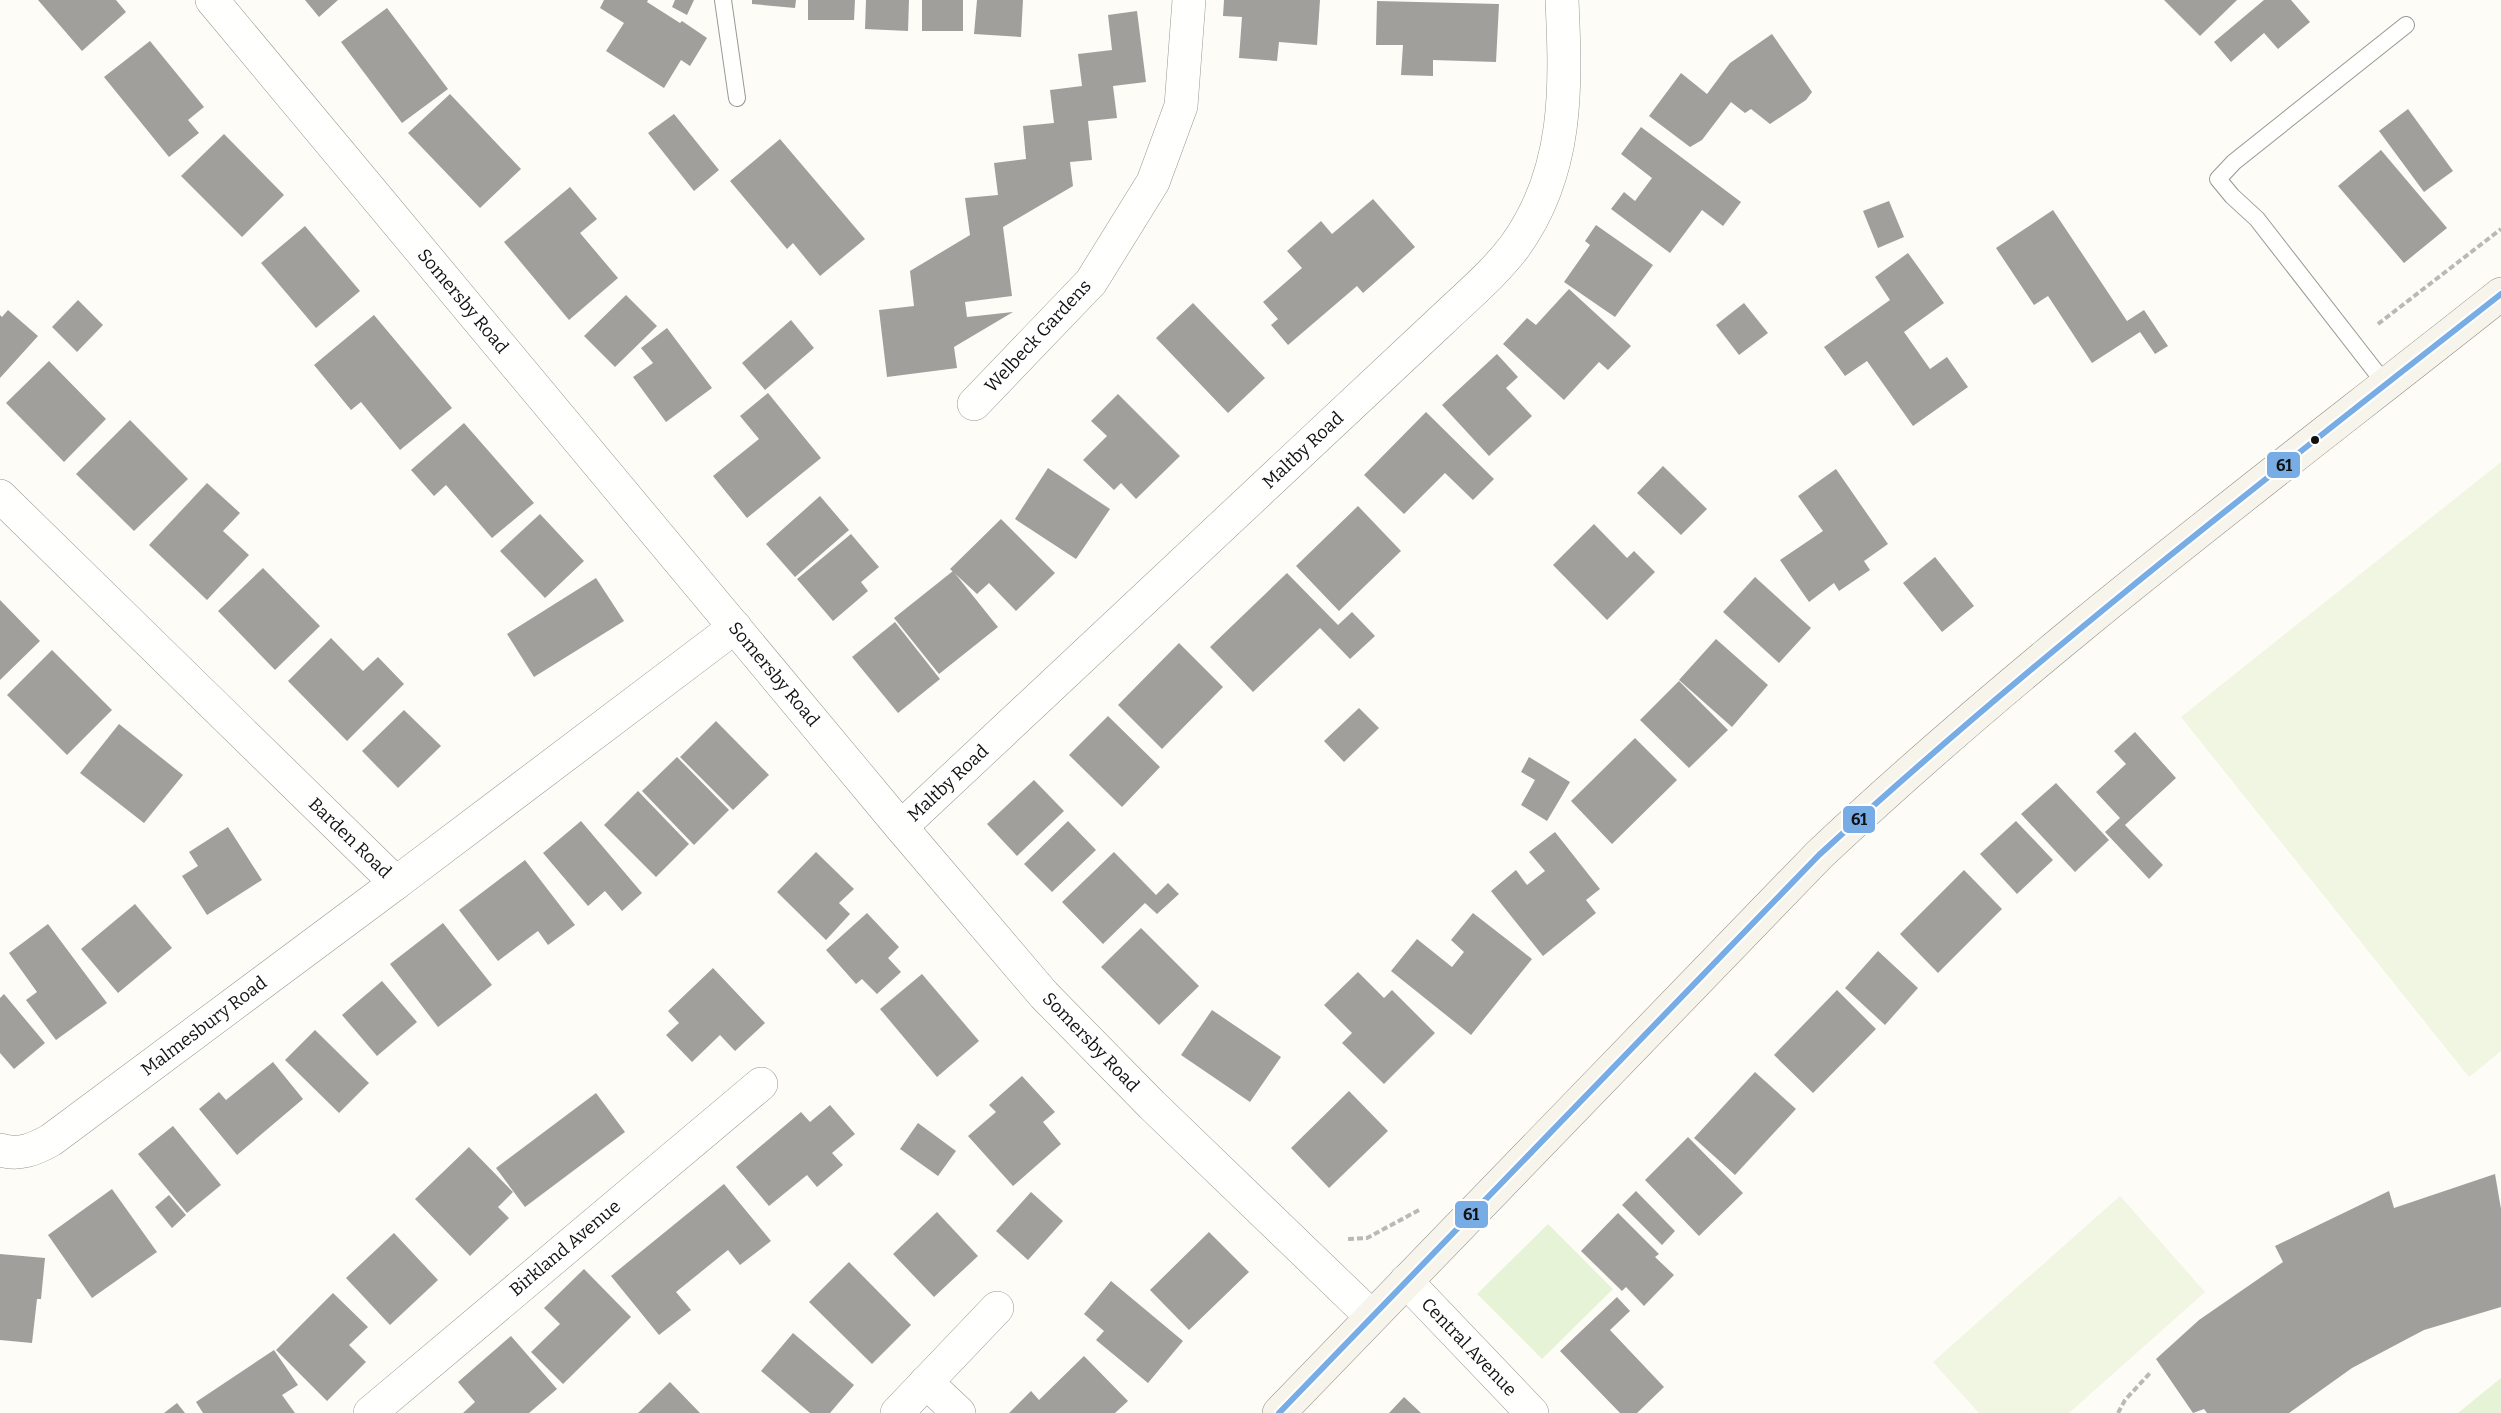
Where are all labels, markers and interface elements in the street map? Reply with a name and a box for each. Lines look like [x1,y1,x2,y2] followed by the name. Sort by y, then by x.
[413,244,513,358] street label: Somersby Road
[980,275,1096,397] street label: Welbeck Gardens
[1258,407,1348,493] street label: Maltby Road
[2309,434,2321,446] unlabelled marker
[2266,451,2301,479] line badge: 61
[2276,456,2292,475] text: 61
[724,617,824,731] street label: Somersby Road
[903,740,993,826] street label: Maltby Road
[304,793,396,883] street label: Barden Road
[1842,805,1876,834] line badge: 61
[1851,810,1867,829] text: 61
[137,971,271,1080] street label: Malmesbury Road
[1038,988,1144,1097] street label: Somersby Road
[505,1195,625,1301] street label: Birkland Avenue
[1454,1200,1489,1229] line badge: 61
[1463,1205,1479,1224] text: 61
[1417,1293,1521,1401] street label: Central Avenue

